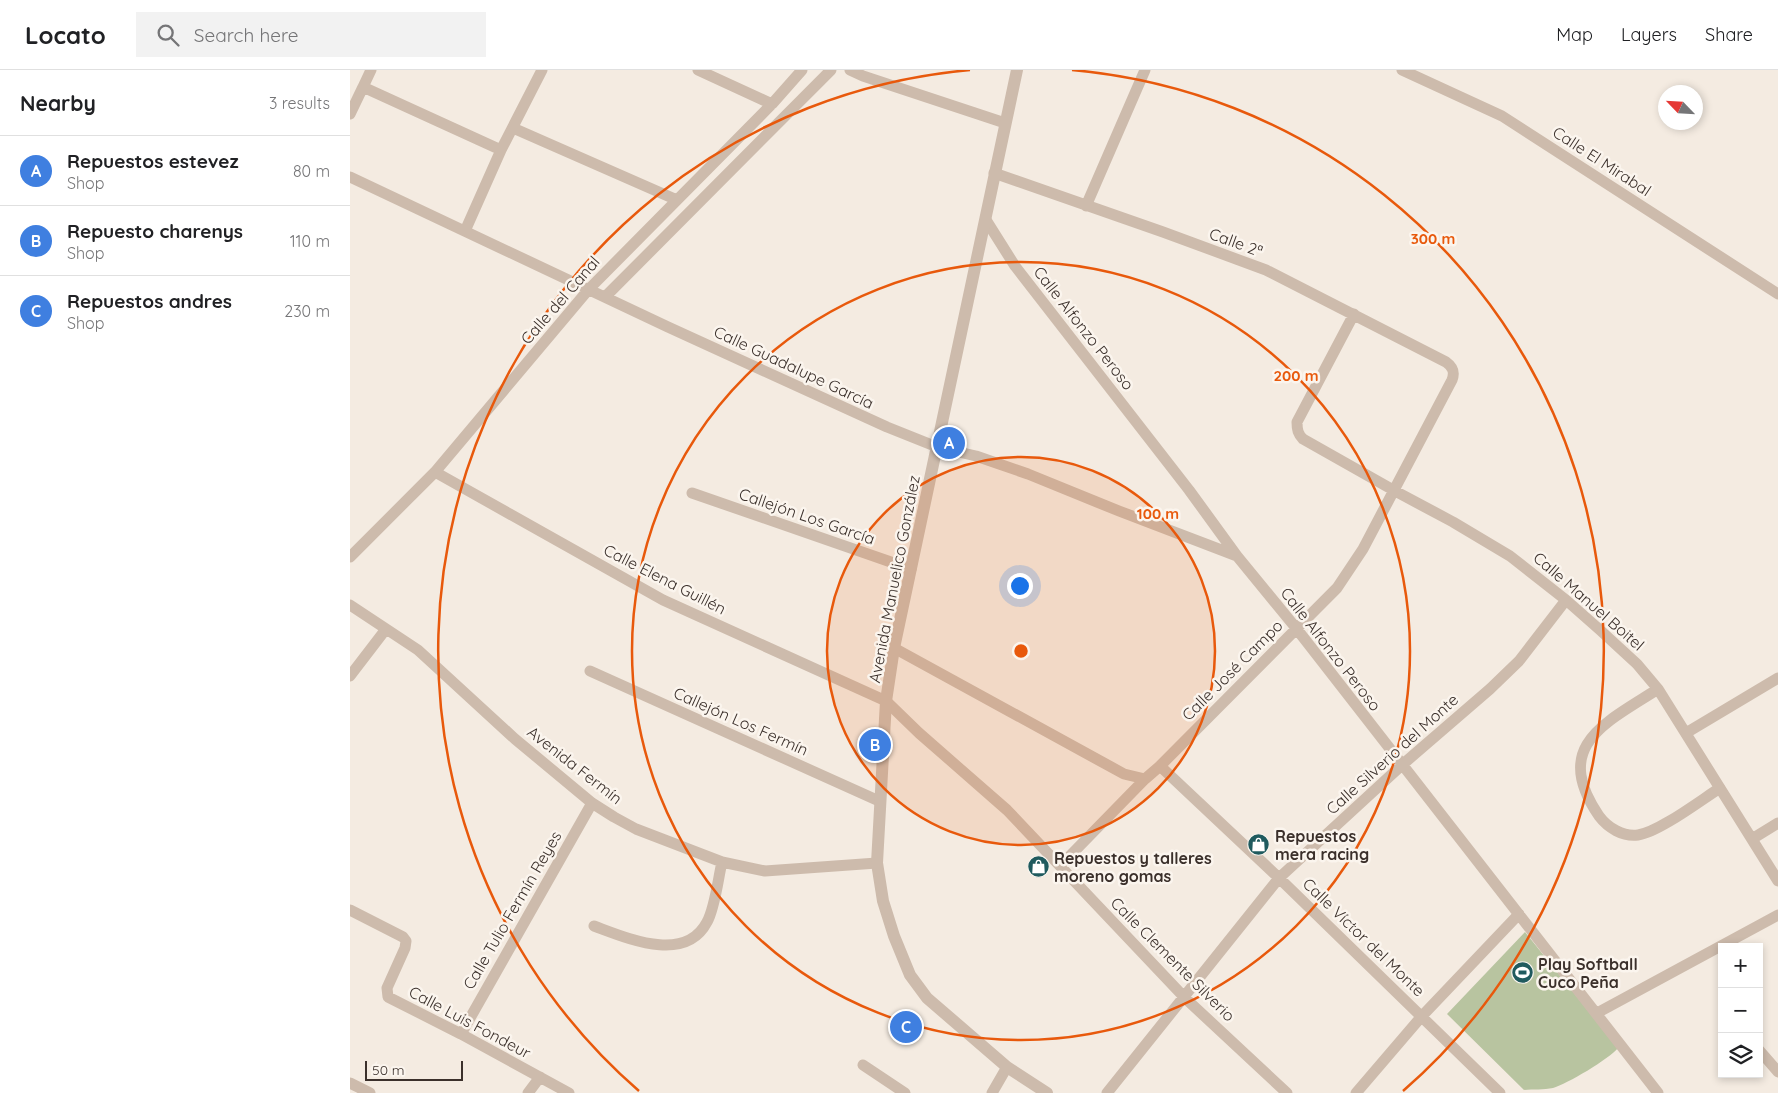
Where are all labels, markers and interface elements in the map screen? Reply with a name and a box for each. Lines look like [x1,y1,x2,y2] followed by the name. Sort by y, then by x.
[136,12,486,57] search box
[25,20,106,50] text: Locato
[154,21,182,49] icon: search
[194,23,299,47] text: Search here
[1556,23,1593,46] text: Map
[1621,23,1677,46] text: Layers
[1705,23,1753,46] text: Share
[1658,85,1703,130] north arrow
[20,90,96,116] text: Nearby
[269,93,330,113] text: 3 results
[1549,122,1655,200] street label: Calle El Mirabal
[67,149,239,173] text: Repuestos estevez
[31,161,41,181] text: A
[293,161,330,181] text: 80 m
[67,173,104,193] text: Shop
[67,219,243,243] text: Repuesto charenys
[1207,223,1265,261] street label: Calle 2ª
[1411,229,1455,248] text: 300 m
[31,231,41,251] text: B
[290,231,330,251] text: 110 m
[67,243,104,263] text: Shop
[516,252,604,348] street label: Calle del Canal
[1029,262,1139,394] street label: Calle Alfonzo Peroso
[67,289,232,313] text: Repuestos andres
[31,301,41,321] text: C
[284,301,330,321] text: 230 m
[67,313,104,333] text: Shop
[711,321,877,413] street label: Calle Guadalupe García
[1274,366,1319,385] text: 200 m
[933,424,965,462] pin: A
[864,473,924,685] street label: Avenida Manuelico González
[736,483,878,549] street label: Callejón Los García
[1137,504,1179,523] text: 100 m
[600,539,730,619] street label: Calle Elena Guillén
[1529,547,1649,655] street label: Calle Manuel Boitel
[1007,573,1033,599] your location
[1276,583,1386,715] street label: Calle Alfonzo Peroso
[1177,615,1287,725] street label: Calle José Campo
[1012,642,1030,660] centre of rings
[671,682,811,760] street label: Callejón Los Fermín
[1322,689,1462,819] street label: Calle Silverio del Monte
[524,722,626,808] street label: Avenida Fermín
[859,726,891,764] pin: B
[1275,826,1369,864] place label: Repuestos mera racing
[458,827,566,993] street label: Calle Tulio Fermín Reyes
[1247,833,1271,857] shop icon: Repuestos mera racing
[1054,848,1212,886] place label: Repuestos y talleres moreno gomas
[1026,855,1050,879] shop icon: Repuestos y talleres moreno gomas
[1299,874,1429,1000] street label: Calle Víctor del Monte
[1107,893,1239,1025] street label: Calle Clemente Silverio
[1718,943,1763,1078] map controls
[1718,943,1763,988] button: +
[1538,954,1638,992] place label: Play Softball Cuco Peña
[1510,961,1534,985] sports icon: Play Softball Cuco Peña
[406,981,534,1063] street label: Calle Luis Fondeur
[1718,988,1763,1033] button: −
[890,1008,922,1046] pin: C
[1718,1033,1763,1078] button: layers
[365,1058,462,1081] scale bar
[372,1061,405,1079] text: 50 m

